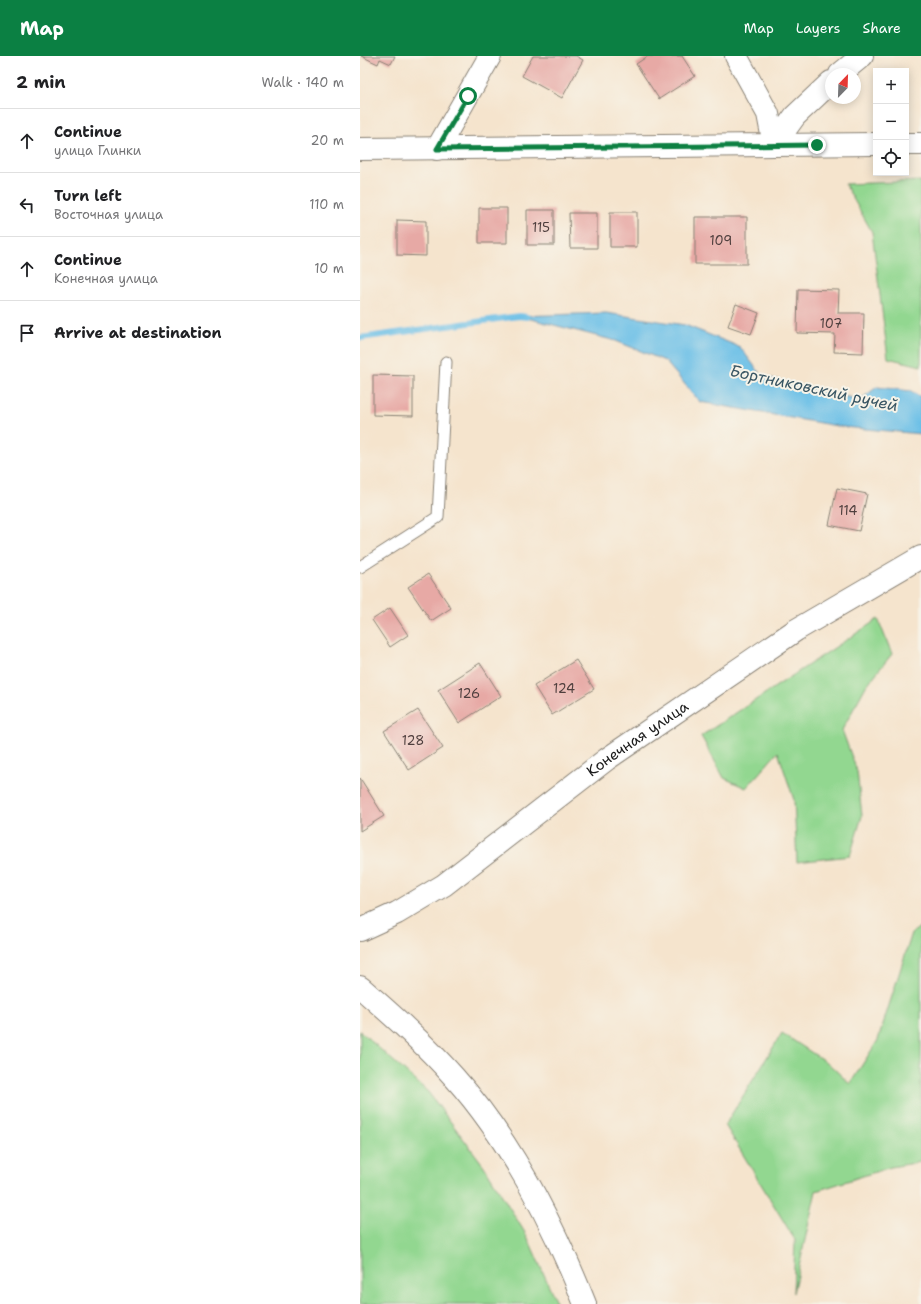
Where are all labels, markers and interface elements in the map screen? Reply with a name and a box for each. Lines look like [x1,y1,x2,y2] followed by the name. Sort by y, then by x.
[20,16,64,41] text: Map
[744,19,774,37] text: Map
[796,19,840,37] text: Layers
[862,19,901,37] text: Share
[825,68,861,104] north arrow
[873,68,909,176] map controls
[873,68,909,104] button: +
[16,71,66,93] text: 2 min
[261,74,344,91] text: Walk · 140 m
[459,87,477,105] route start
[873,104,909,140] button: −
[54,122,122,142] text: Continue
[16,130,38,152] icon: ahead
[311,132,344,149] text: 20 m
[808,136,826,154] route end
[873,140,909,176] button: locate
[54,142,141,159] text: улица Глинки
[54,186,122,206] text: Turn left
[16,194,38,216] icon: left
[309,196,344,213] text: 110 m
[54,206,163,223] text: Восточная улица
[532,219,550,236] house number: 115
[710,232,732,249] house number: 109
[54,250,122,270] text: Continue
[16,258,38,280] icon: ahead
[314,260,344,277] text: 10 m
[54,270,158,287] text: Конечная улица
[820,315,842,332] house number: 107
[16,322,38,344] icon: arrive
[54,323,222,343] text: Arrive at destination
[728,360,900,416] water label: Бортниковский ручей
[839,502,857,519] house number: 114
[553,680,575,697] house number: 124
[458,685,480,702] house number: 126
[582,696,693,781] street label: Конечная улица
[402,732,424,749] house number: 128

